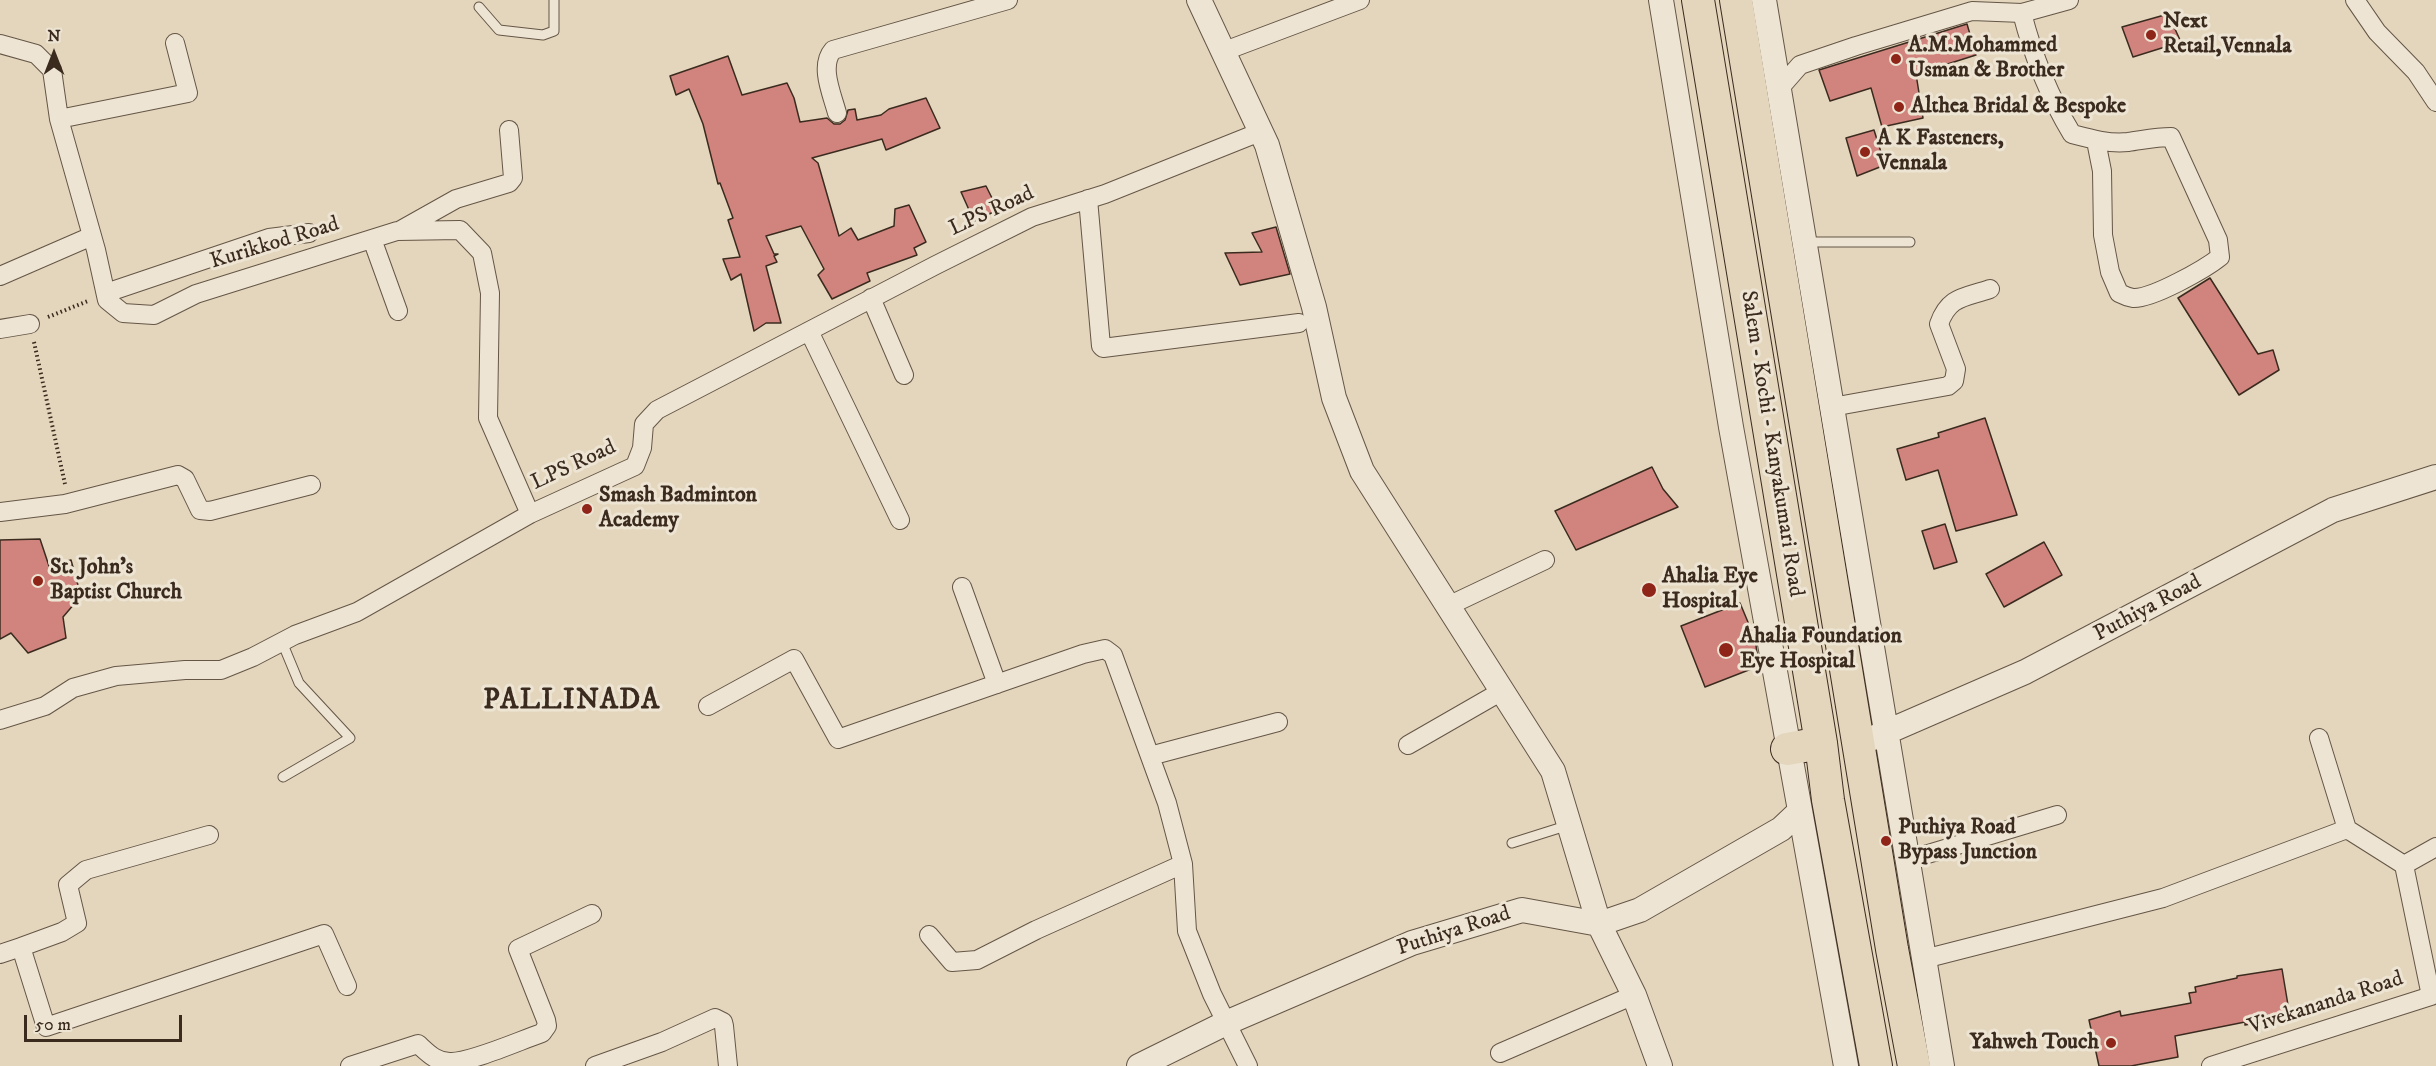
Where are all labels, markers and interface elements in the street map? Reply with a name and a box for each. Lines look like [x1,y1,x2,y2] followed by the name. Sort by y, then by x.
[2163,9,2292,60] place label: Next Retail,Vennala
[24,24,84,84] north arrow
[47,26,61,46] text: N
[2144,28,2158,42] marker: Next Retail,Vennala
[1908,33,2064,84] place label: A.M.Mohammed Usman & Brother
[1889,52,1903,66] marker: A.M.Mohammed Usman & Brother
[1911,94,2126,120] place label: Althea Bridal & Bespoke
[1892,100,1906,114] marker: Althea Bridal & Bespoke
[1877,126,2004,178] place label: A K Fasteners, Vennala
[1858,145,1872,159] marker: A K Fasteners, Vennala
[945,181,1039,243] street label: LPS Road
[207,212,343,276] street label: Kurikkod Road
[1734,289,1808,599] street label: Salem - Kochi - Kanyakumari Road
[527,435,621,497] street label: LPS Road
[599,483,757,534] place label: Smash Badminton Academy
[580,502,594,516] marker: Smash Badminton Academy
[50,555,182,606] place label: St. John's Baptist Church
[1662,564,1758,616] place label: Ahalia Eye Hospital
[2090,570,2206,648] street label: Puthiya Road
[31,574,45,588] marker: St. John's Baptist Church
[1640,581,1658,599] marker: Ahalia Eye Hospital
[1740,624,1902,676] place label: Ahalia Foundation Eye Hospital
[1717,641,1735,659] marker: Ahalia Foundation Eye Hospital
[483,685,661,719] district label: PALLINADA
[1898,815,2037,866] place label: Puthiya Road Bypass Junction
[1879,834,1893,848] marker: Puthiya Road Bypass Junction
[1394,901,1514,963] street label: Puthiya Road
[2245,967,2407,1041] street label: Vivekananda Road
[27,1003,184,1041] scale bar
[35,1014,71,1036] text: 50 m
[1970,1030,2099,1056] place label: Yahweh Touch
[2104,1036,2118,1050] marker: Yahweh Touch

